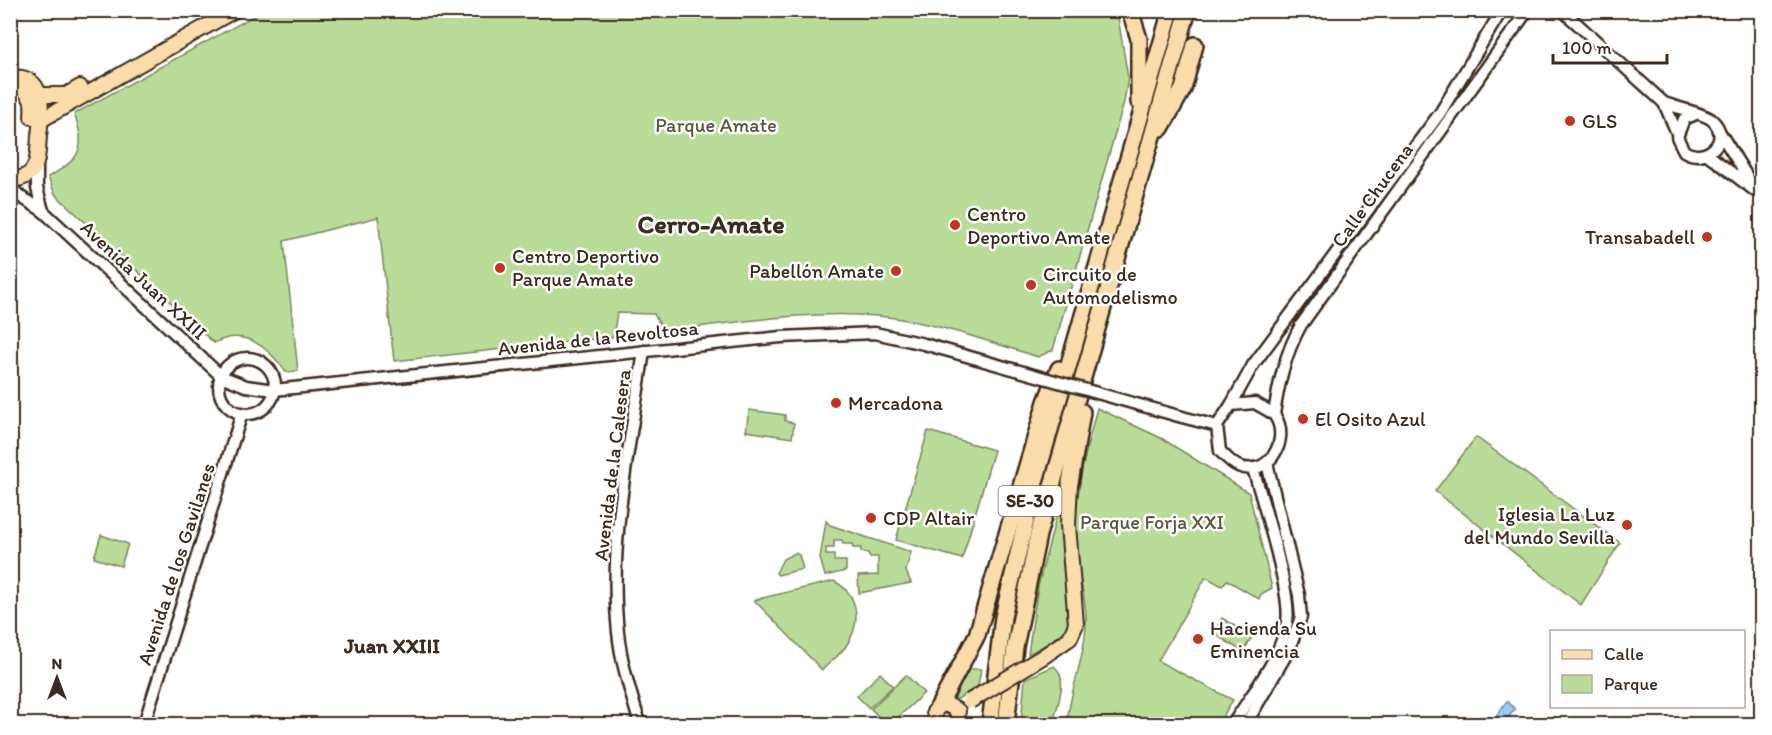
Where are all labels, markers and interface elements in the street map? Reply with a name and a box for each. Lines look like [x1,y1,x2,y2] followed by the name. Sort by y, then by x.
[1553,27,1667,65] scale bar
[1562,37,1612,59] text: 100 m
[1582,109,1617,133] place label: GLS
[655,113,777,137] park label: Parque Amate
[1563,114,1577,128] marker: GLS
[1326,138,1418,252] street label: Calle Chucena
[967,202,1110,249] place label: Centro Deportivo Amate
[637,208,785,240] district label: Cerro-Amate
[76,215,212,345] street label: Avenida Juan XXIII
[948,218,962,232] marker: Centro Deportivo Amate
[1585,225,1695,249] place label: Transabadell
[1700,230,1714,244] marker: Transabadell
[512,244,659,291] place label: Centro Deportivo Parque Amate
[749,259,884,283] place label: Pabellón Amate
[493,261,507,275] marker: Centro Deportivo Parque Amate
[1043,262,1178,309] place label: Circuito de Automodelismo
[889,264,903,278] marker: Pabellón Amate
[1024,278,1038,292] marker: Circuito de Automodelismo
[496,315,700,360] street label: Avenida de la Revoltosa
[588,367,636,562] street label: Avenida de la Calesera
[848,391,943,415] place label: Mercadona
[829,396,843,410] marker: Mercadona
[1315,407,1426,431] place label: El Osito Azul
[1296,412,1310,426] marker: El Osito Azul
[132,460,220,668] street label: Avenida de los Gavilanes
[998,486,1062,516] road number: SE-30
[1464,502,1616,549] place label: Iglesia La Luz del Mundo Sevilla
[883,506,974,530] place label: CDP Altair
[1080,510,1224,534] park label: Parque Forja XXI
[864,511,878,525] marker: CDP Altair
[1620,518,1634,532] marker: Iglesia La Luz del Mundo Sevilla
[1210,616,1317,663] place label: Hacienda Su Eminencia
[1550,630,1745,708] legend
[1191,632,1205,646] marker: Hacienda Su Eminencia
[343,633,440,658] district label: Juan XXIII
[1604,643,1644,665] text: Calle
[27,648,87,708] north arrow
[52,654,62,673] text: N
[1604,673,1658,695] text: Parque

